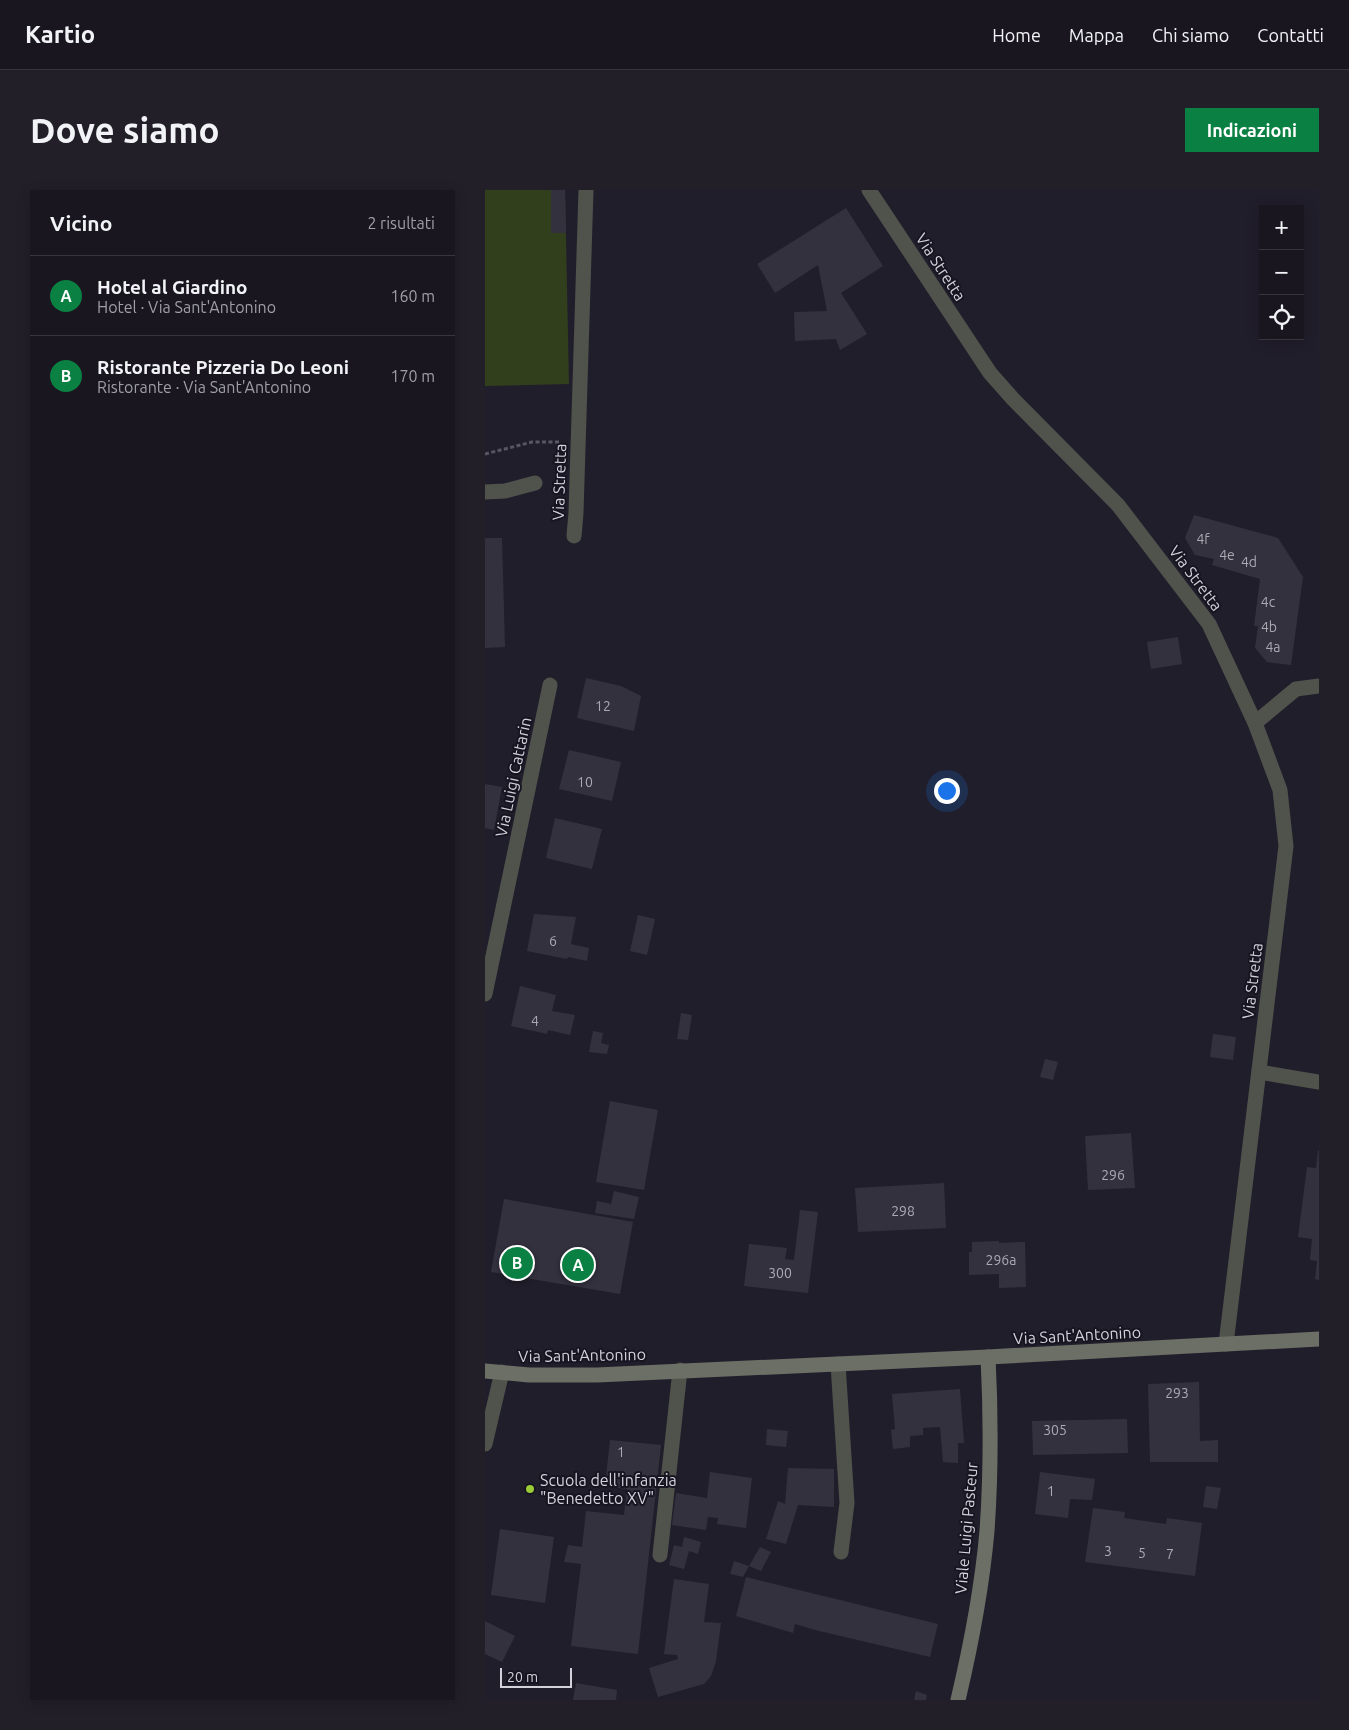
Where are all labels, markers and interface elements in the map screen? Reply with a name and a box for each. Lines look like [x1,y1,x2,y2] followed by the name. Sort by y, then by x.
[25,21,95,48] text: Kartio
[992,25,1041,45] text: Home
[1069,25,1124,45] text: Mappa
[1152,25,1229,45] text: Chi siamo
[1257,25,1324,45] text: Contatti
[1185,108,1319,152] button: Indicazioni
[30,110,220,150] text: Dove siamo
[1259,205,1304,340] map controls
[1259,205,1304,250] button: +
[50,211,112,235] text: Vicino
[367,214,435,232] text: 2 risultati
[913,230,969,304] street label: Via Stretta
[1259,250,1304,295] button: −
[97,276,248,298] text: Hotel al Giardino
[60,287,72,305] text: A
[390,287,435,305] text: 160 m
[1259,295,1304,340] button: locate
[97,298,276,316] text: Hotel · Via Sant'Antonino
[97,356,349,378] text: Ristorante Pizzeria Do Leoni
[61,367,71,385] text: B
[390,367,435,385] text: 170 m
[97,378,311,396] text: Ristorante · Via Sant'Antonino
[549,443,569,521] street label: Via Stretta
[1196,531,1210,547] house number: 4f
[1166,542,1226,614] street label: Via Stretta
[1219,547,1235,563] house number: 4e
[1241,554,1257,570] house number: 4d
[1261,594,1276,610] house number: 4c
[1261,619,1277,635] house number: 4b
[1265,639,1281,655] house number: 4a
[595,698,611,714] house number: 12
[491,715,535,839] street label: Via Luigi Cattarin
[577,774,593,790] house number: 10
[934,778,960,804] your location
[549,933,557,949] house number: 6
[1238,942,1266,1020] street label: Via Stretta
[531,1013,539,1029] house number: 4
[1101,1167,1125,1183] house number: 296
[891,1203,915,1219] house number: 298
[501,1244,533,1282] pin: B
[562,1246,594,1284] pin: A
[986,1252,1016,1268] house number: 296a
[768,1265,792,1281] house number: 300
[1013,1323,1141,1347] street label: Via Sant'Antonino
[518,1345,646,1365] street label: Via Sant'Antonino
[1165,1385,1189,1401] house number: 293
[1043,1422,1067,1438] house number: 305
[617,1444,625,1460] house number: 1
[951,1461,981,1595] street label: Viale Luigi Pasteur
[540,1471,677,1507] place label: Scuola dell'infanzia "Benedetto XV"
[524,1483,536,1495] marker: Scuola dell'infanzia "Benedetto XV"
[1047,1483,1055,1499] house number: 1
[1104,1543,1112,1559] house number: 3
[1138,1545,1146,1561] house number: 5
[1166,1546,1174,1562] house number: 7
[500,1665,573,1688] scale bar
[507,1669,538,1685] text: 20 m

